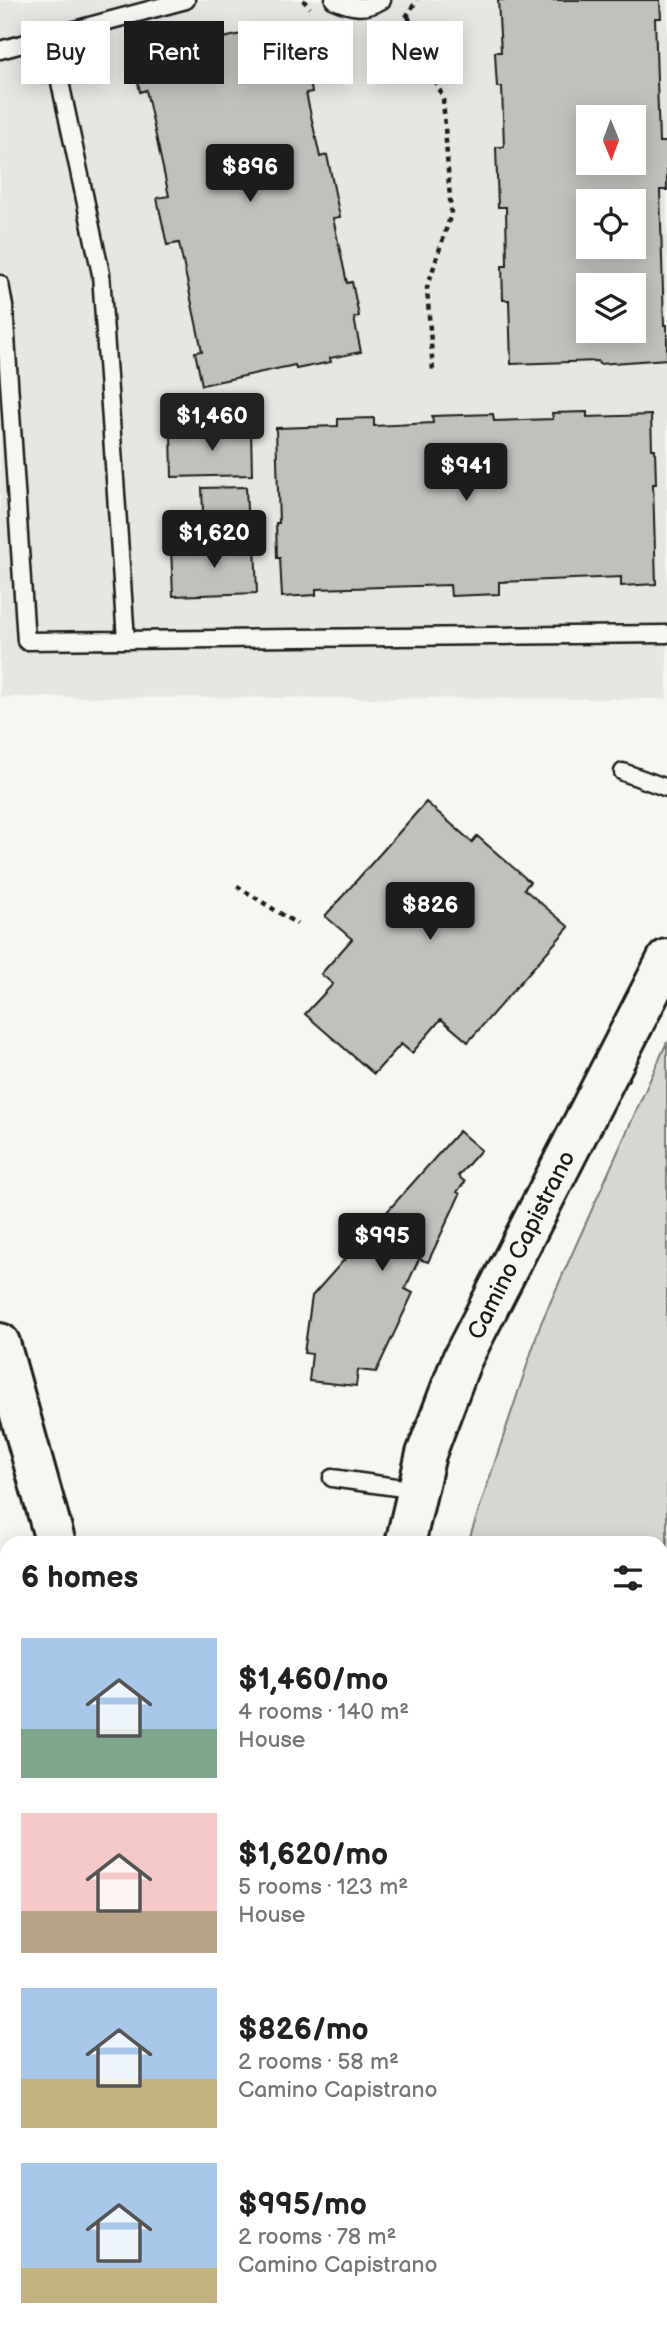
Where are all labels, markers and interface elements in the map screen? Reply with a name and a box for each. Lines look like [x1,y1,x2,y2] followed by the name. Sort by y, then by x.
[21,21,110,84] chip: Buy
[124,21,224,84] chip: Rent
[238,21,353,84] chip: Filters
[367,21,463,84] chip: New
[576,105,646,175] north arrow
[576,105,646,343] map controls
[209,144,291,204] pin: $896
[222,153,278,181] text: $896
[576,189,646,259] button: locate
[576,273,646,343] button: layers
[155,393,269,453] pin: $1,460
[176,402,248,430] text: $1,460
[425,444,507,503] pin: $941
[440,452,492,480] text: $941
[157,510,271,570] pin: $1,620
[178,519,250,547] text: $1,620
[389,883,471,942] pin: $826
[402,891,458,919] text: $826
[461,1146,582,1345] street label: Camino Capistrano
[341,1214,423,1273] pin: $995
[354,1222,410,1250] text: $995
[609,1559,647,1597] icon: filters
[21,1560,138,1596] text: 6 homes
[238,1662,388,1698] text: $1,460/mo
[77,1666,161,1750] icon: home
[238,1698,409,1726] text: 4 rooms · 140 m²
[238,1726,305,1754] text: House
[238,1837,388,1873] text: $1,620/mo
[77,1841,161,1925] icon: home
[238,1873,408,1901] text: 5 rooms · 123 m²
[238,1901,305,1929] text: House
[238,2012,369,2048] text: $826/mo
[77,2016,161,2100] icon: home
[238,2048,399,2076] text: 2 rooms · 58 m²
[238,2076,437,2104] text: Camino Capistrano
[238,2187,367,2223] text: $995/mo
[77,2191,161,2275] icon: home
[238,2223,396,2251] text: 2 rooms · 78 m²
[238,2251,437,2279] text: Camino Capistrano

